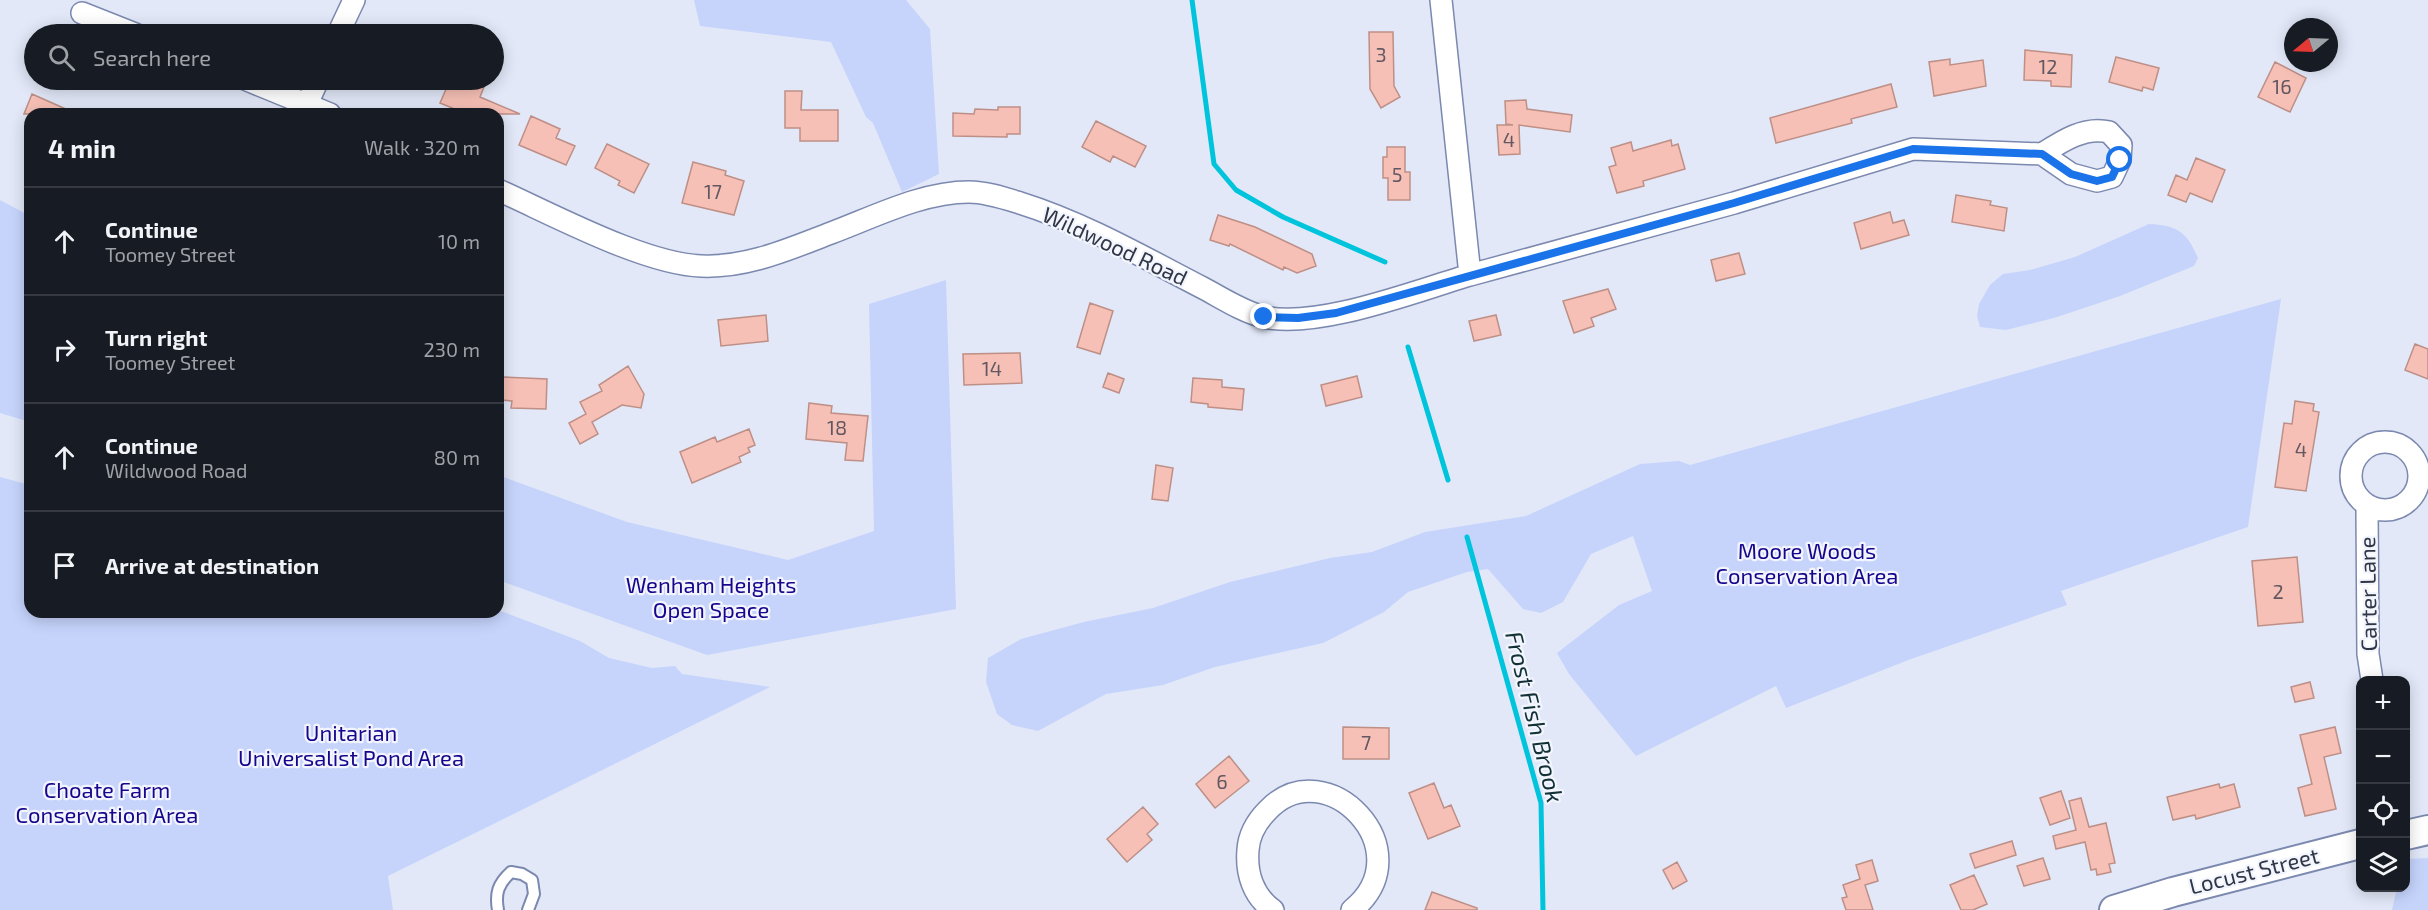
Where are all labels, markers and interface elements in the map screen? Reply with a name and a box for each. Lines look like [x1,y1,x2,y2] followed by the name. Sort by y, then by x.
[2284,18,2338,72] north arrow
[24,24,504,90] search box
[45,41,78,74] icon: search
[1375,42,1387,66] house number: 3
[93,44,211,70] text: Search here
[2038,54,2058,78] house number: 12
[2272,74,2292,98] house number: 16
[1503,127,1515,151] house number: 4
[48,132,116,163] text: 4 min
[364,135,480,159] text: Walk · 320 m
[2106,146,2132,172] route start
[1392,162,1402,186] house number: 5
[704,179,722,203] house number: 17
[1039,200,1192,290] street label: Wildwood Road
[105,216,198,242] text: Continue
[48,225,81,258] icon: ahead
[438,229,480,253] text: 10 m
[105,242,235,266] text: Toomey Street
[1250,303,1276,329] route end
[105,324,207,350] text: Turn right
[48,333,81,366] icon: right
[424,337,480,361] text: 230 m
[105,350,235,374] text: Toomey Street
[982,356,1002,380] house number: 14
[827,415,847,439] house number: 18
[105,432,198,458] text: Continue
[2295,437,2307,461] house number: 4
[48,441,81,474] icon: ahead
[434,445,480,469] text: 80 m
[105,458,247,482] text: Wildwood Road
[2353,536,2381,652] street label: Carter Lane
[1716,537,1898,588] park label: Moore Woods Conservation Area
[48,549,81,582] icon: arrive
[105,552,319,578] text: Arrive at destination
[626,571,796,622] park label: Wenham Heights Open Space
[2272,579,2284,603] house number: 2
[1500,628,1571,805] water label: Frost Fish Brook
[2356,676,2410,892] map controls
[2356,676,2410,730] button: +
[238,719,464,770] park label: Unitarian Universalist Pond Area
[1361,730,1371,754] house number: 7
[2356,730,2410,784] button: −
[1216,769,1228,793] house number: 6
[16,776,198,827] park label: Choate Farm Conservation Area
[2356,784,2410,838] button: locate
[2356,838,2410,892] button: layers
[2186,841,2321,899] street label: Locust Street

